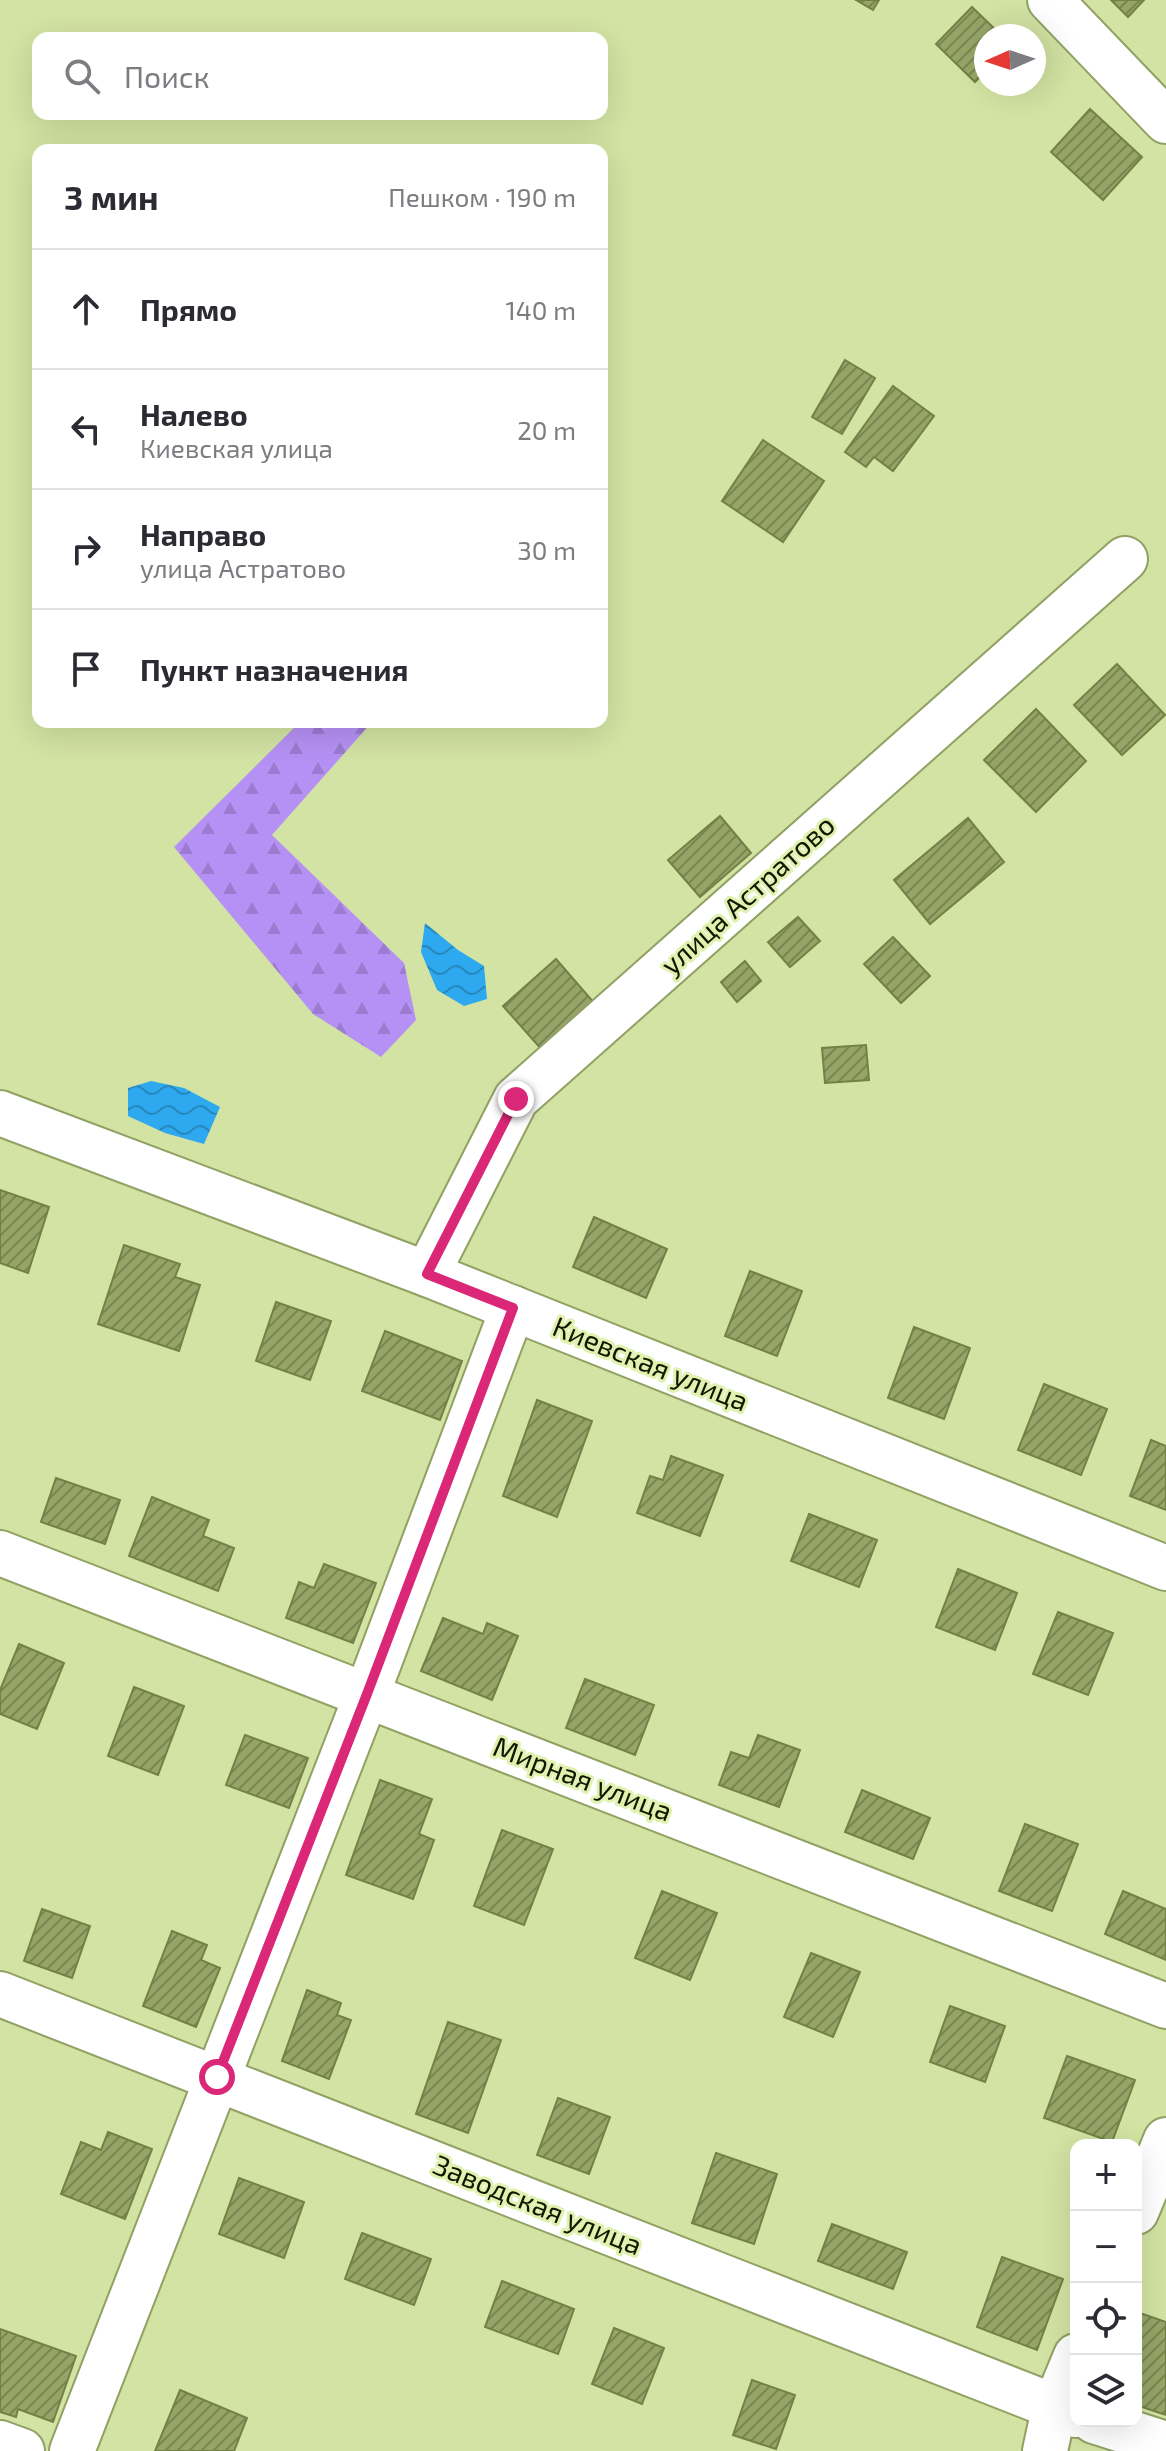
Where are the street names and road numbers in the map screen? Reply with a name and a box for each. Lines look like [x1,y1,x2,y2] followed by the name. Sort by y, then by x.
[653,807,841,981] street label: улица Астратово
[548,1308,754,1418] street label: Киевская улица
[489,1728,677,1828] street label: Мирная улица
[429,2147,647,2261] street label: Заводская улица

